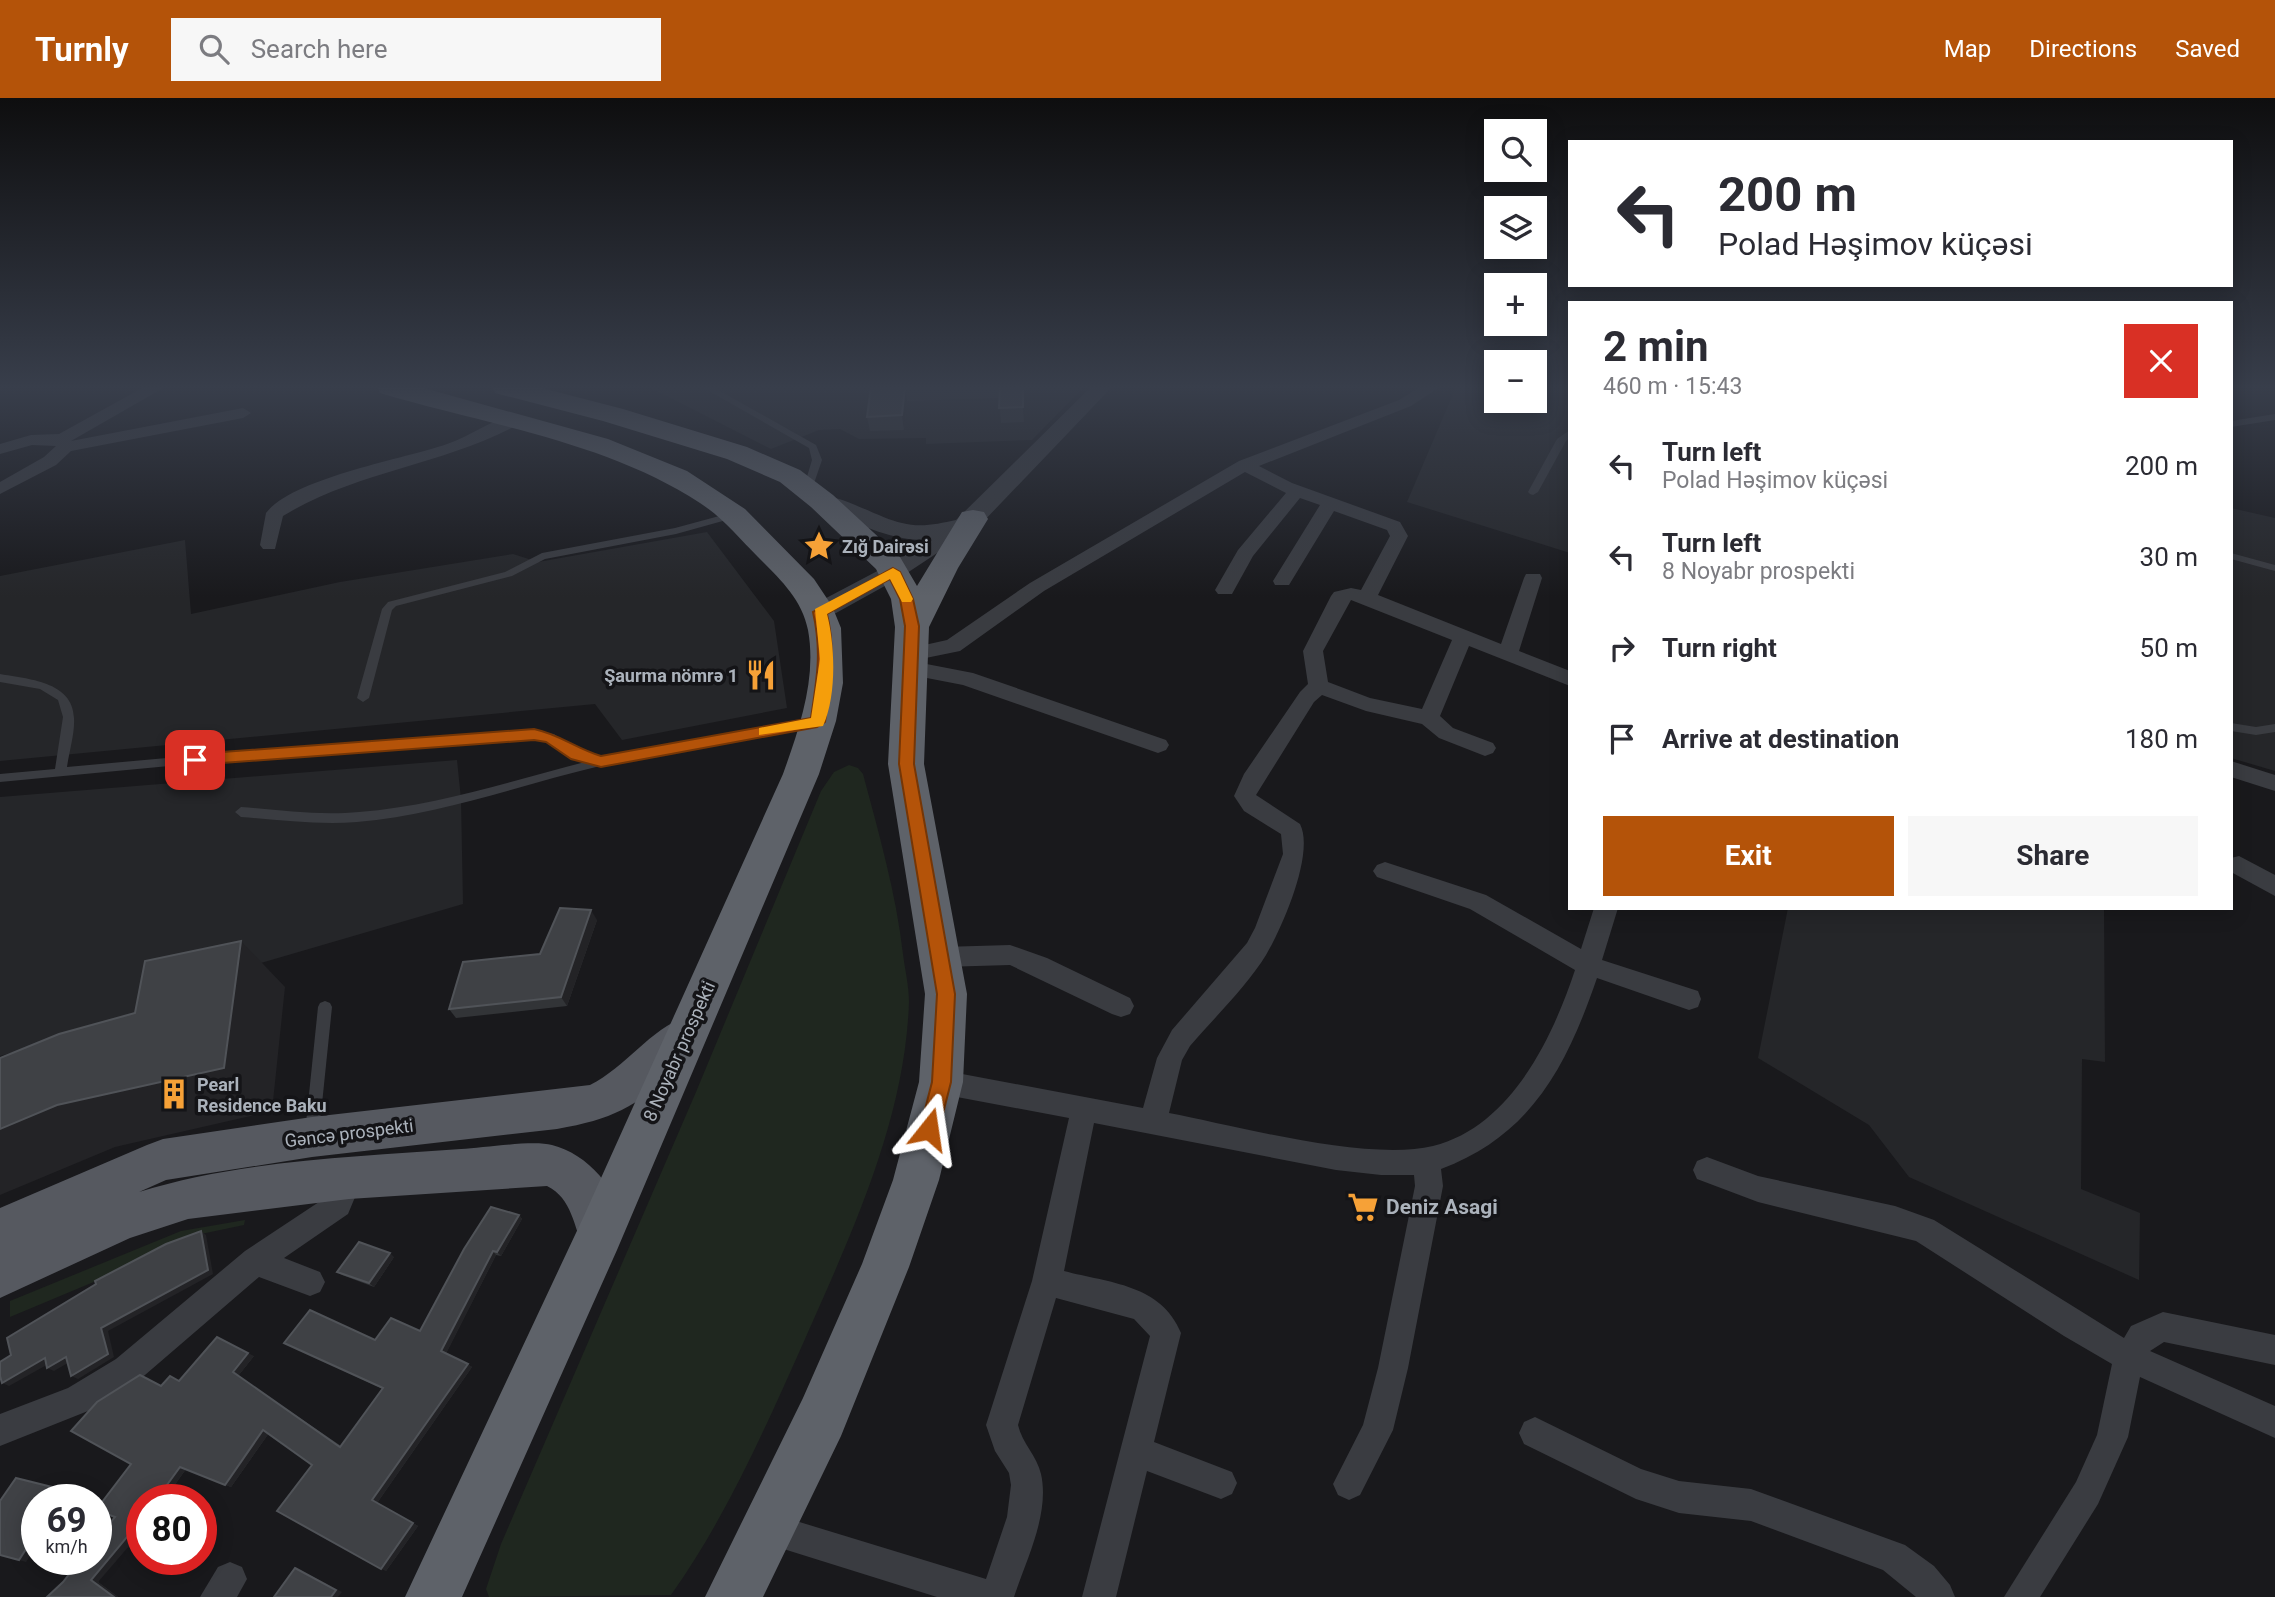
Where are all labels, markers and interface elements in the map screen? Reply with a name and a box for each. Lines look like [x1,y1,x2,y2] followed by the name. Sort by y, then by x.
[171,18,661,81] search box
[35,30,129,69] text: Turnly
[195,30,233,68] icon: search
[251,34,387,64] text: Search here
[1944,35,1991,63] text: Map
[2029,35,2137,63] text: Directions
[2175,35,2240,63] text: Saved
[1484,119,1547,413] map controls
[1484,119,1547,182] button: search
[1718,166,1857,223] text: 200 m
[1603,168,1694,259] icon: left
[1484,196,1547,259] button: layers
[1718,225,2033,263] text: Polad Həşimov küçəsi
[1484,273,1547,336] button: +
[1603,322,1709,371] text: 2 min
[2124,324,2198,398] button: close
[1484,350,1547,413] button: −
[1603,373,1742,400] text: 460 m · 15:43
[1662,437,1761,467] text: Turn left
[1603,447,1641,485] icon: left
[2125,451,2198,481] text: 200 m
[1662,467,1888,494] text: Polad Həşimov küçəsi
[1662,528,1761,558] text: Turn left
[802,529,836,563] place icon: Zığ Dairəsi
[842,536,929,557] place label: Zığ Dairəsi
[1603,538,1641,576] icon: left
[2140,542,2198,572] text: 30 m
[1662,558,1855,585] text: 8 Noyabr prospekti
[1603,629,1641,667] icon: right
[1662,633,1777,663] text: Turn right
[2140,633,2198,663] text: 50 m
[744,658,778,692] restaurant icon: Şaurma nömrә 1
[604,665,738,686] place label: Şaurma nömrә 1
[1603,720,1641,758] icon: arrive
[1662,724,1899,754] text: Arrive at destination
[2125,724,2198,754] text: 180 m
[165,730,225,790] pin
[176,741,214,779] icon: arrive
[1603,816,1894,896] button: Exit
[1908,816,2198,896] button: Share
[639,978,719,1124] street label: 8 Noyabr prospekti
[197,1074,327,1116] place label: Pearl Residence Baku
[157,1077,191,1111] building icon: Pearl Residence Baku
[892,1092,966,1166] position arrow
[283,1115,415,1151] street label: Gəncə prospekti
[1346,1190,1380,1224] supermarket icon: Deniz Asagi
[1386,1195,1498,1219] place label: Deniz Asagi
[126,1484,217,1575] speed limit sign: 80
[46,1500,87,1541] text: 69
[45,1536,88,1557] text: km/h

